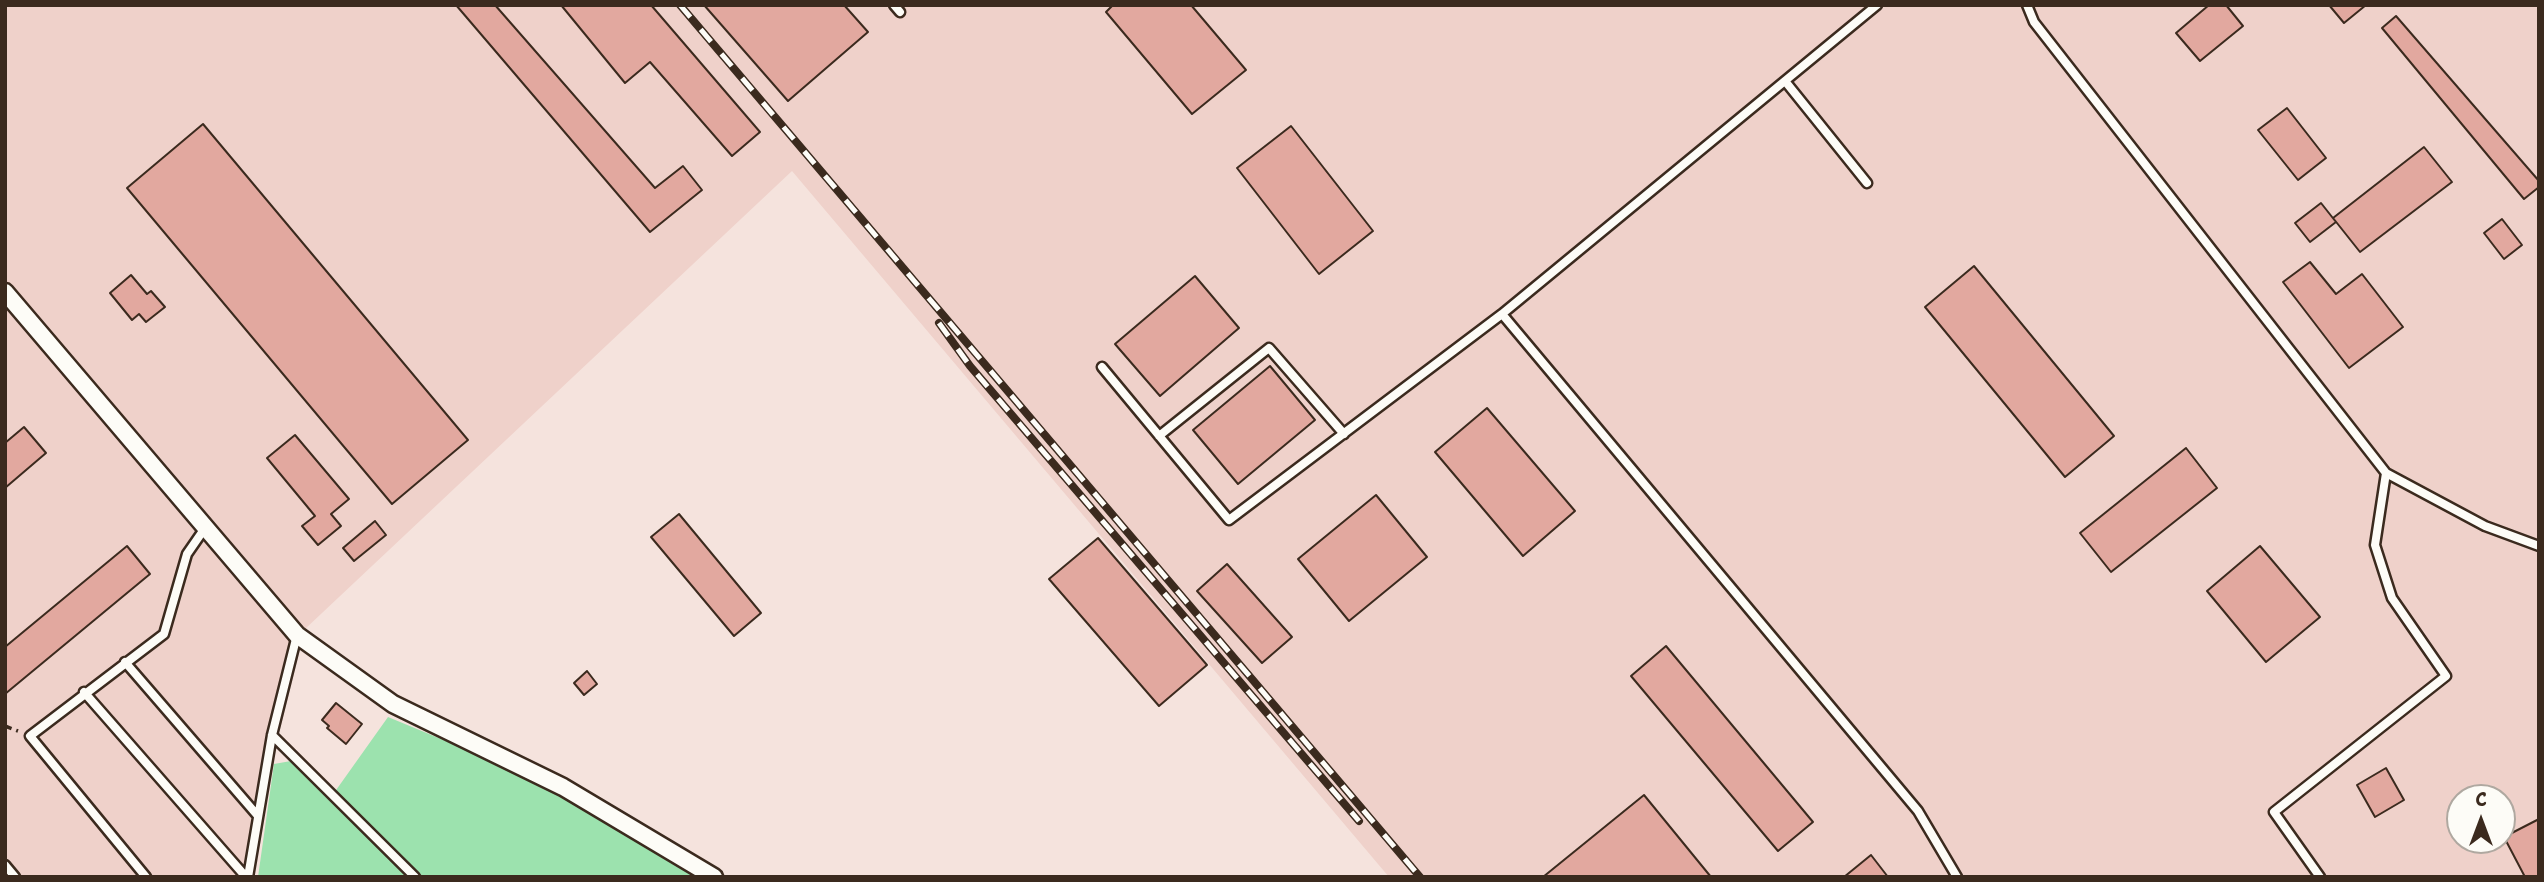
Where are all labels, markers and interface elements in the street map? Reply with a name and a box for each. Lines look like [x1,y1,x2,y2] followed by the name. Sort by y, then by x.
[2446,784,2516,854] north arrow
[2475,787,2487,812] text: С

